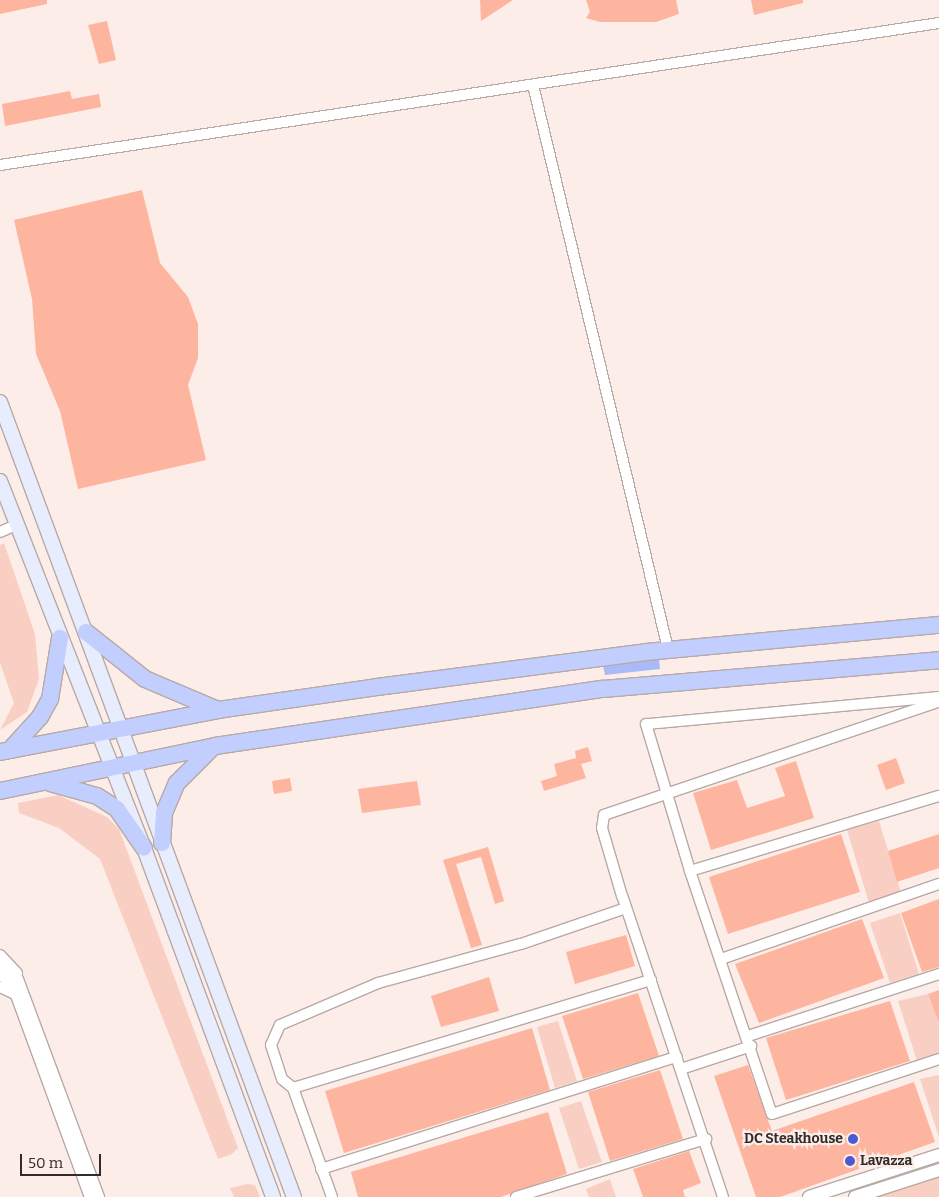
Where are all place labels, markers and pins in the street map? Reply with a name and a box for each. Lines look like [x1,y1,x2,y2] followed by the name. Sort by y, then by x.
[744,1131,843,1147] place label: DC Steakhouse
[847,1133,859,1145] marker: DC Steakhouse
[860,1153,912,1169] place label: Lavazza
[844,1155,856,1167] marker: Lavazza

